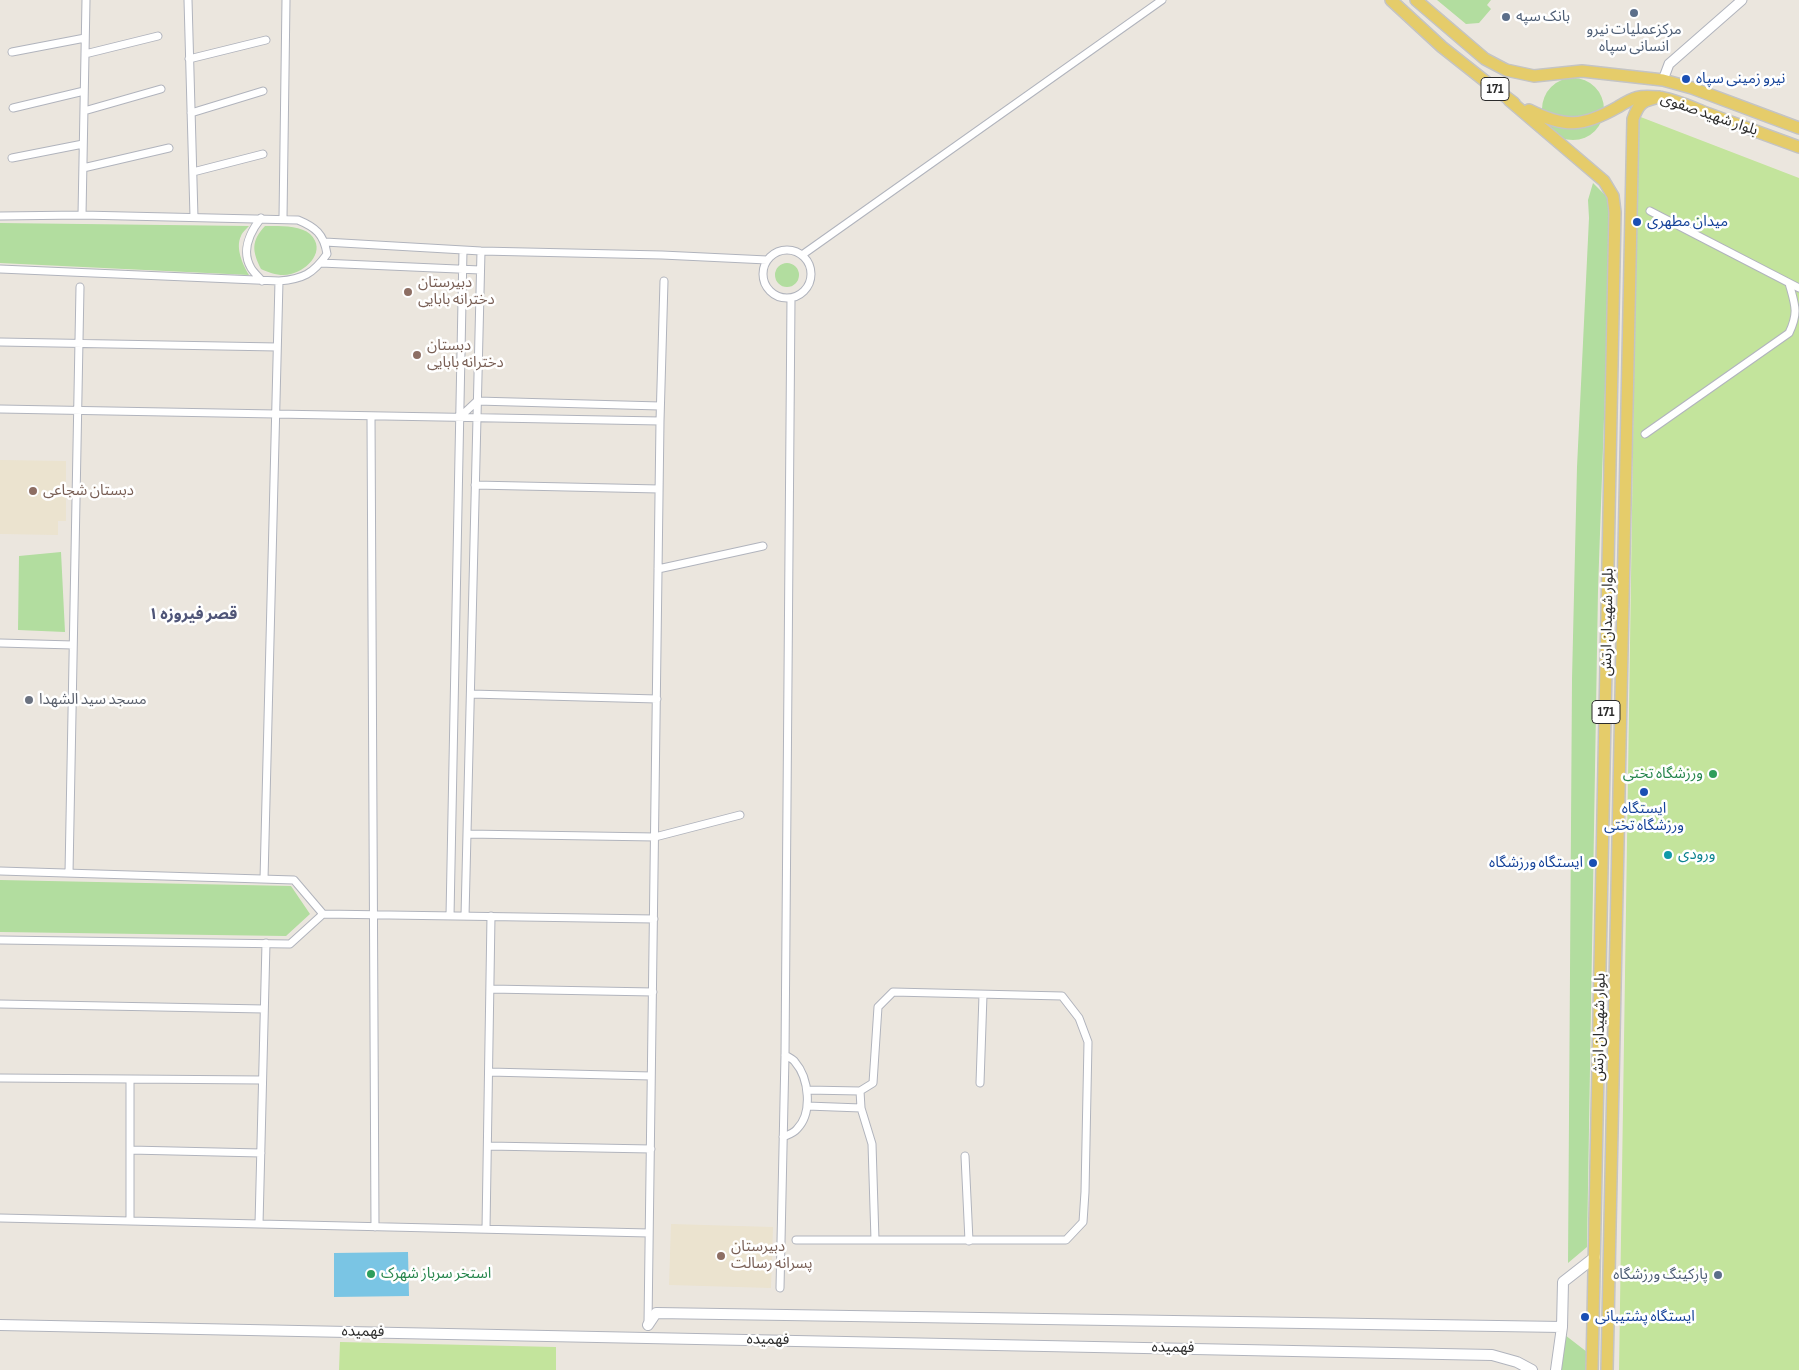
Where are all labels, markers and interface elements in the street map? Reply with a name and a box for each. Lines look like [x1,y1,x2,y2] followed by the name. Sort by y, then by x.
[1628,7,1640,19] marker: مرکزعملیات نیرو انسانی سپاه
[1516,8,1570,26] place label: بانک سپه
[1500,11,1512,23] marker: بانک سپه
[1586,21,1682,56] place label: مرکزعملیات نیرو انسانی سپاه
[1696,70,1785,88] place label: نیرو زمینی سپاه
[1680,73,1692,85] marker: نیرو زمینی سپاه
[1481,78,1509,100] road number: 171
[1658,90,1760,140] street label: بلوار شهید صفوی
[1647,213,1728,231] place label: میدان مطهری
[1631,216,1643,228] marker: میدان مطهری
[418,274,495,309] place label: دبیرستان دخترانه بابایی
[402,286,414,298] marker: دبیرستان دخترانه بابایی
[427,337,504,372] place label: دبستان دخترانه بابایی
[411,349,423,361] marker: دبستان دخترانه بابایی
[43,482,134,500] place label: دبستان شجاعی
[27,485,39,497] marker: دبستان شجاعی
[1598,568,1618,676] street label: بلوار شهیدان ارتش
[149,605,237,625] district label: قصر فیروزه ۱
[39,691,147,709] place label: مسجد سید الشهدا
[23,694,35,706] marker: مسجد سید الشهدا
[1592,700,1620,724] road number: 171
[1623,765,1703,783] place label: ورزشگاه تختی
[1707,768,1719,780] marker: ورزشگاه تختی
[1638,786,1650,798] marker: ایستگاه ورزشگاه تختی
[1604,800,1684,835] place label: ایستگاه ورزشگاه تختی
[1678,846,1715,864] place label: ورودی
[1662,849,1674,861] marker: ورودی
[1489,854,1583,872] place label: ایستگاه ورزشگاه
[1587,857,1599,869] marker: ایستگاه ورزشگاه
[1590,973,1610,1081] street label: بلوار شهیدان ارتش
[731,1238,813,1273] place label: دبیرستان پسرانه رسالت
[715,1250,727,1262] marker: دبیرستان پسرانه رسالت
[381,1265,491,1283] place label: استخر سرباز شهرک
[1613,1266,1708,1284] place label: پارکینگ ورزشگاه
[365,1268,377,1280] marker: استخر سرباز شهرک
[1712,1269,1724,1281] marker: پارکینگ ورزشگاه
[1595,1308,1695,1326] place label: ایستگاه پشتیبانی
[1579,1311,1591,1323] marker: ایستگاه پشتیبانی
[342,1323,384,1341] street label: فهمیده
[747,1331,789,1349] street label: فهمیده
[1152,1339,1194,1357] street label: فهمیده

